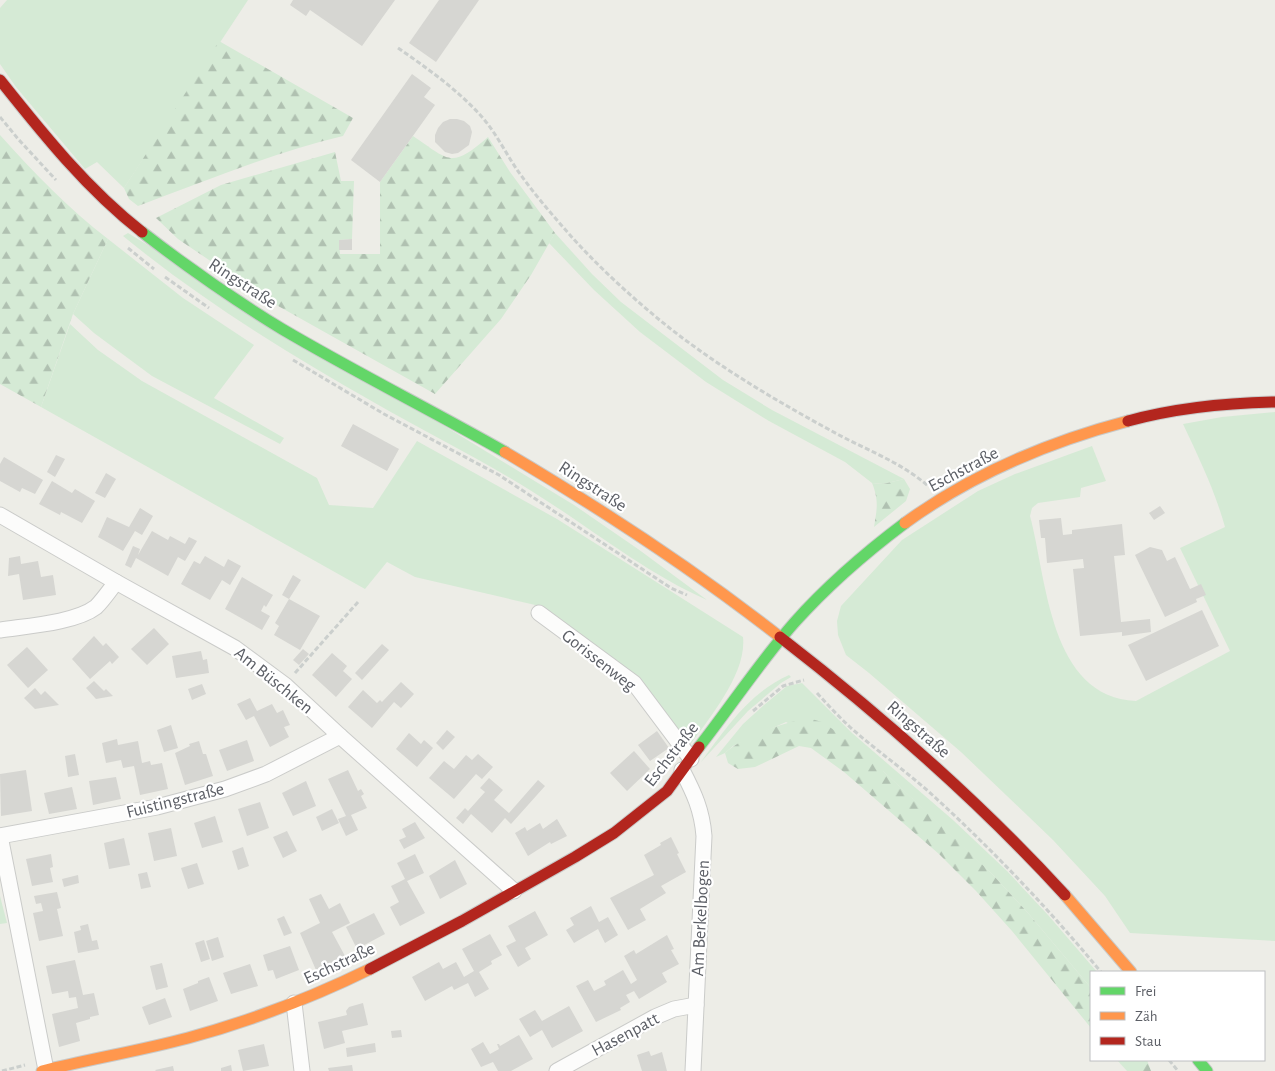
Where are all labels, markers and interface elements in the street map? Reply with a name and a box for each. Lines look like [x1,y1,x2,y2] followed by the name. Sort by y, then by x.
[205,255,280,312] street label: Ringstraße
[926,444,1001,496] street label: Eschstraße
[555,458,630,515] street label: Ringstraße
[558,626,639,695] street label: Gorissenweg
[231,644,316,718] street label: Am Büschken
[883,698,953,762] street label: Ringstraße
[641,719,702,790] street label: Eschstraße
[125,780,226,822] street label: Fuistingstraße
[689,859,713,977] street label: Am Berkelbogen
[301,940,378,988] street label: Eschstraße
[1090,971,1265,1061] legend
[1135,984,1156,999] text: Frei
[1135,1009,1158,1024] text: Zäh
[589,1010,662,1060] street label: Hasenpatt
[1135,1034,1162,1049] text: Stau

